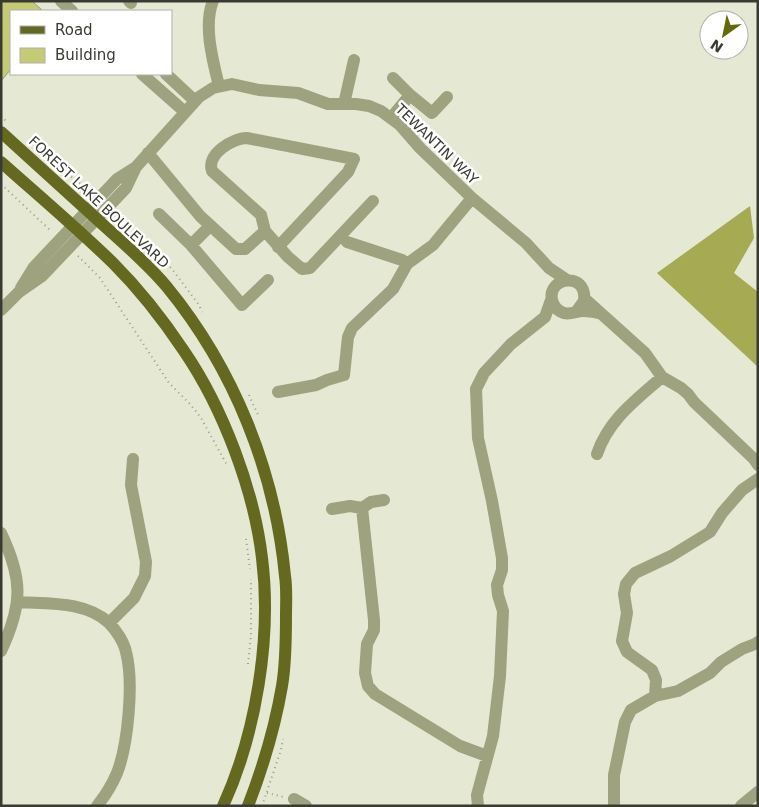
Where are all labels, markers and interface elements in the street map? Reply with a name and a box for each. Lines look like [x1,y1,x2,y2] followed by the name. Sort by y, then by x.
[10,10,172,75] legend
[699,10,749,60] north arrow
[55,21,93,39] text: Road
[708,36,726,56] text: N
[55,46,116,64] text: Building
[392,100,482,188] street label: TEWANTIN WAY
[26,133,172,271] street label: FOREST LAKE BOULEVARD

